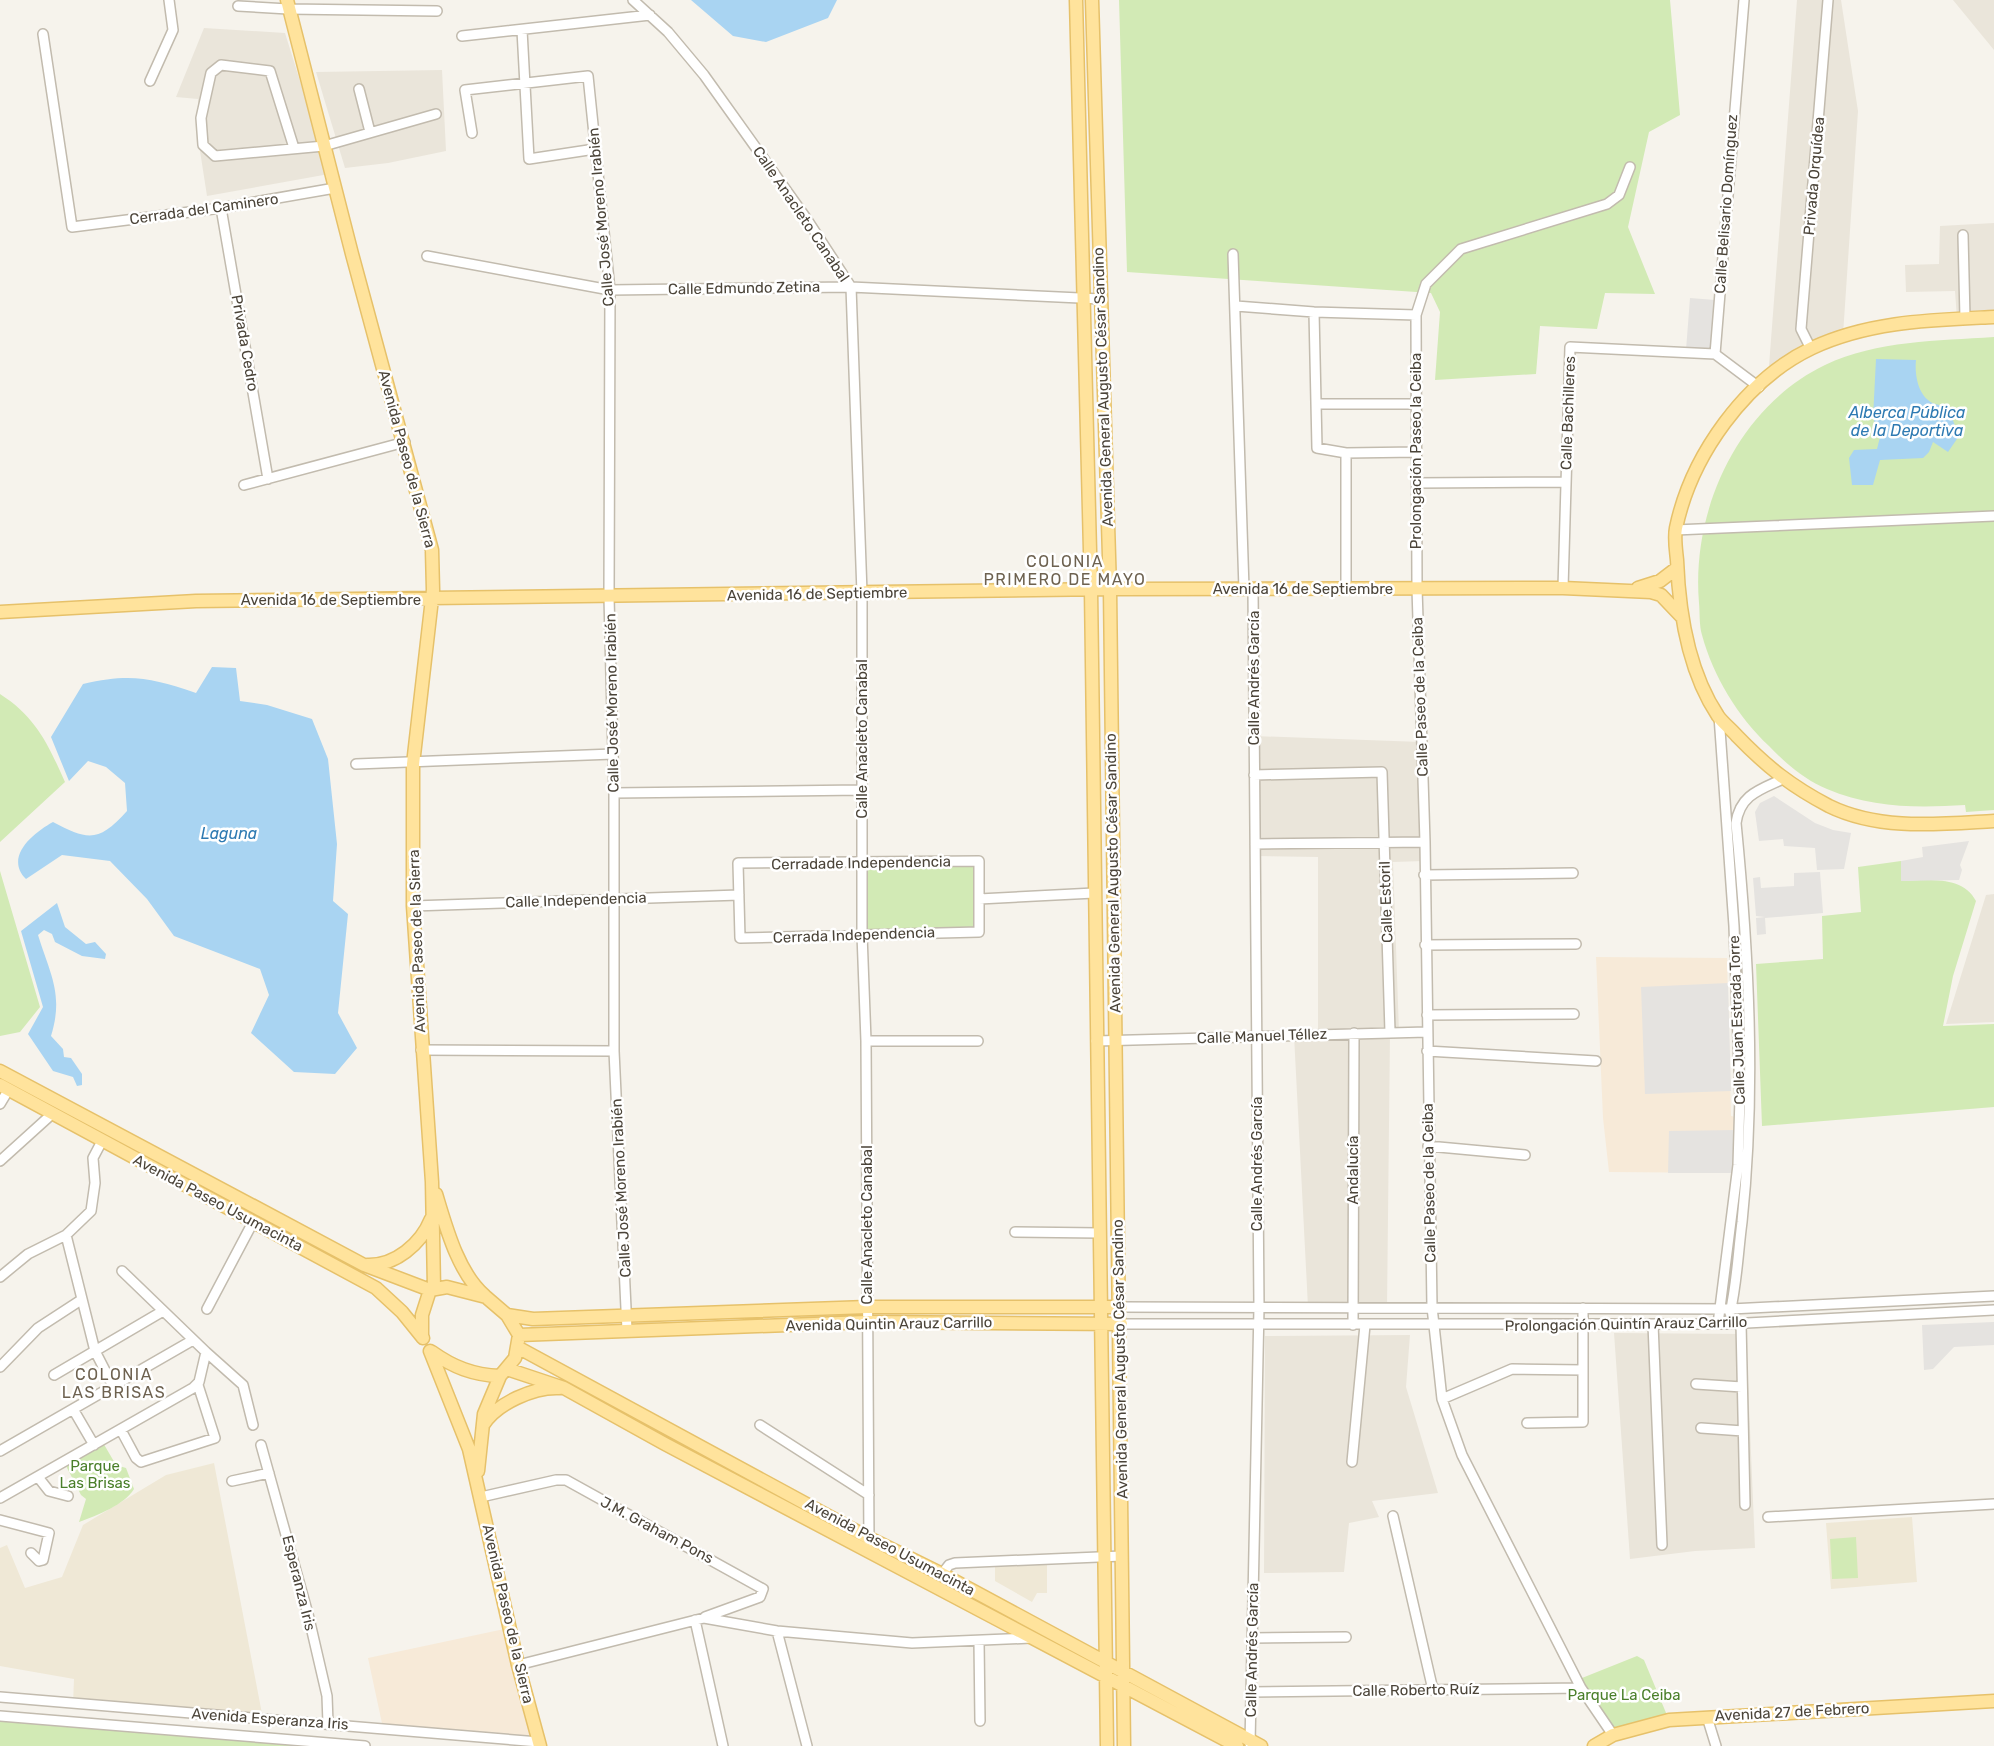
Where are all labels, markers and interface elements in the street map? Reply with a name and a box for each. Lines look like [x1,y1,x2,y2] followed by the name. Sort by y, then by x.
[1711,113,1741,294] street label: Calle Belisario Domínguez
[1800,116,1828,236] street label: Privada Orquídea
[584,127,618,307] street label: Calle José Moreno Irabién
[749,143,853,285] street label: Calle Anacleto Canabal
[128,190,280,228] street label: Cerrada del Caminero
[1089,247,1117,527] street label: Avenida General Augusto César Sandino
[668,278,820,298] street label: Calle Edmundo Zetina
[228,293,262,393] street label: Privada Cedro
[1407,353,1425,549] street label: Prolongación Paseo la Ceiba
[1557,355,1579,470] street label: Calle Bachilleres
[375,368,439,550] street label: Avenida Paseo de la Sierra
[1848,403,1965,440] water label: Alberca Pública de la Deportiva
[984,552,1146,589] district label: COLONIA PRIMERO DE MAYO
[1213,580,1393,598] street label: Avenida 16 de Septiembre
[727,583,907,605] street label: Avenida 16 de Septiembre
[241,591,421,609] street label: Avenida 16 de Septiembre
[1245,611,1263,745] street label: Calle Andrés García
[601,613,623,793] street label: Calle José Moreno Irabién
[1408,617,1432,777] street label: Calle Paseo de la Ceiba
[853,659,871,819] street label: Calle Anacleto Canabal
[1102,733,1124,1013] street label: Avenida General Augusto César Sandino
[201,824,257,843] water label: Laguna
[405,849,429,1033] street label: Avenida Paseo de la Sierra
[771,852,951,874] street label: Cerradade Independencia
[1376,861,1396,943] street label: Calle Estoril
[505,889,647,911] street label: Calle Independencia
[773,923,935,947] street label: Cerrada Independencia
[1725,935,1749,1105] street label: Calle Juan Estrada Torre
[1197,1025,1328,1047] street label: Calle Manuel Téllez
[1248,1097,1266,1231] street label: Calle Andrés García
[607,1098,635,1278] street label: Calle José Moreno Irabién
[1419,1103,1439,1263] street label: Calle Paseo de la Ceiba
[1344,1135,1362,1205] street label: Andalucía
[858,1145,876,1305] street label: Calle Anacleto Canabal
[130,1151,306,1255] street label: Avenida Paseo Usumacinta
[1109,1219,1131,1499] street label: Avenida General Augusto César Sandino
[785,1313,993,1335] street label: Avenida Quintin Arauz Carrillo
[1504,1313,1748,1335] street label: Prolongación Quintín Arauz Carrillo
[62,1365,166,1402] district label: COLONIA LAS BRISAS
[60,1457,131,1492] park label: Parque Las Brisas
[597,1493,717,1568] street label: J.M. Graham Pons
[802,1495,978,1599] street label: Avenida Paseo Usumacinta
[479,1523,537,1705] street label: Avenida Paseo de la Sierra
[278,1533,320,1633] street label: Esperanza Iris
[1242,1582,1262,1718] street label: Calle Andrés García
[1352,1680,1480,1700] street label: Calle Roberto Ruíz
[1568,1686,1680,1704] park label: Parque La Ceiba
[1714,1699,1870,1725] street label: Avenida 27 de Febrero
[191,1705,349,1733] street label: Avenida Esperanza Iris

